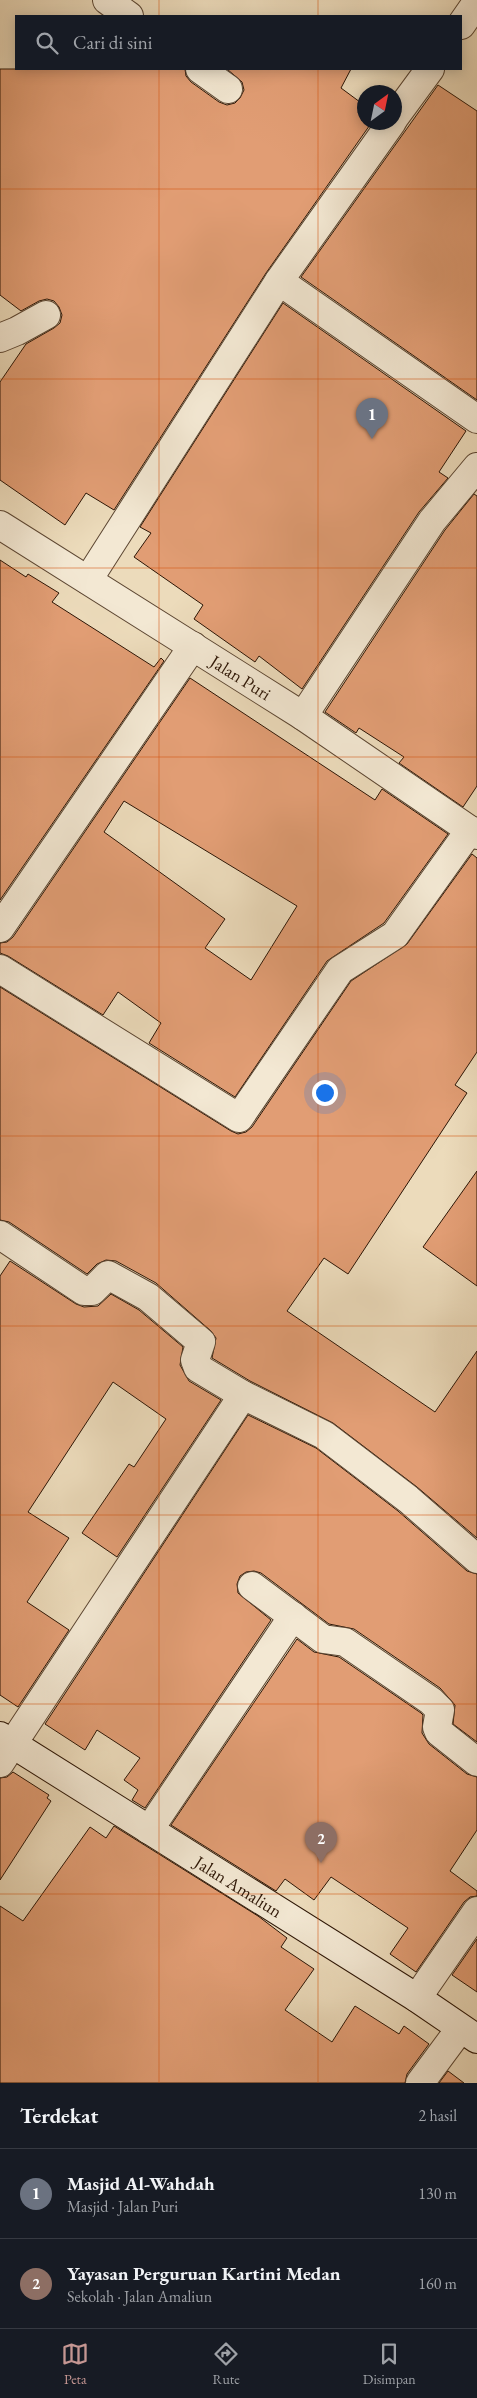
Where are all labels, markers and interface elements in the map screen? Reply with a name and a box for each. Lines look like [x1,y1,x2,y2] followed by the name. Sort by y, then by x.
[15,15,462,70] search box
[33,29,61,57] icon: search
[73,30,152,55] text: Cari di sini
[357,85,402,130] north arrow
[356,398,388,439] pin: 1
[205,648,276,705] street label: Jalan Puri
[312,1080,338,1106] your location
[305,1822,337,1863] pin: 2
[189,1849,287,1922] street label: Jalan Amaliun
[20,2102,98,2129] text: Terdekat
[419,2105,457,2126] text: 2 hasil
[67,2171,215,2196] text: Masjid Al-Wahdah
[32,2183,40,2204] text: 1
[418,2183,457,2204] text: 130 m
[67,2196,178,2217] text: Masjid · Jalan Puri
[67,2261,340,2286] text: Yayasan Perguruan Kartini Medan
[32,2273,40,2294] text: 2
[418,2273,457,2294] text: 160 m
[67,2286,212,2307] text: Sekolah · Jalan Amaliun
[61,2340,89,2388] tab: Peta
[212,2340,240,2388] tab: Rute
[363,2340,416,2388] tab: Disimpan

